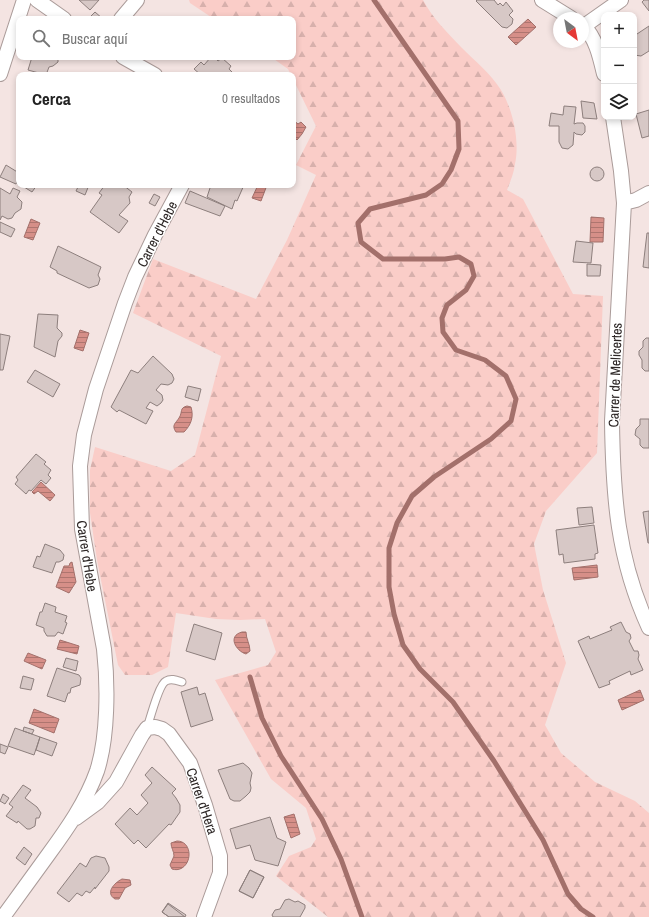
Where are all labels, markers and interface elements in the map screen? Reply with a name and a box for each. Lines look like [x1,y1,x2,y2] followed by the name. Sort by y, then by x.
[553,12,589,48] north arrow
[601,12,637,120] map controls
[601,12,637,48] button: +
[16,16,296,60] search box
[30,27,52,49] icon: search
[62,28,128,49] text: Buscar aquí
[601,48,637,84] button: −
[601,84,637,120] button: layers
[32,87,71,110] text: Cerca
[222,90,280,107] text: 0 resultados
[133,198,181,270] street label: Carrer d'Hebe
[604,322,626,428] street label: Carrer de Melicertes
[72,519,102,593] street label: Carrer d'Hebe
[182,765,222,837] street label: Carrer d'Hera

